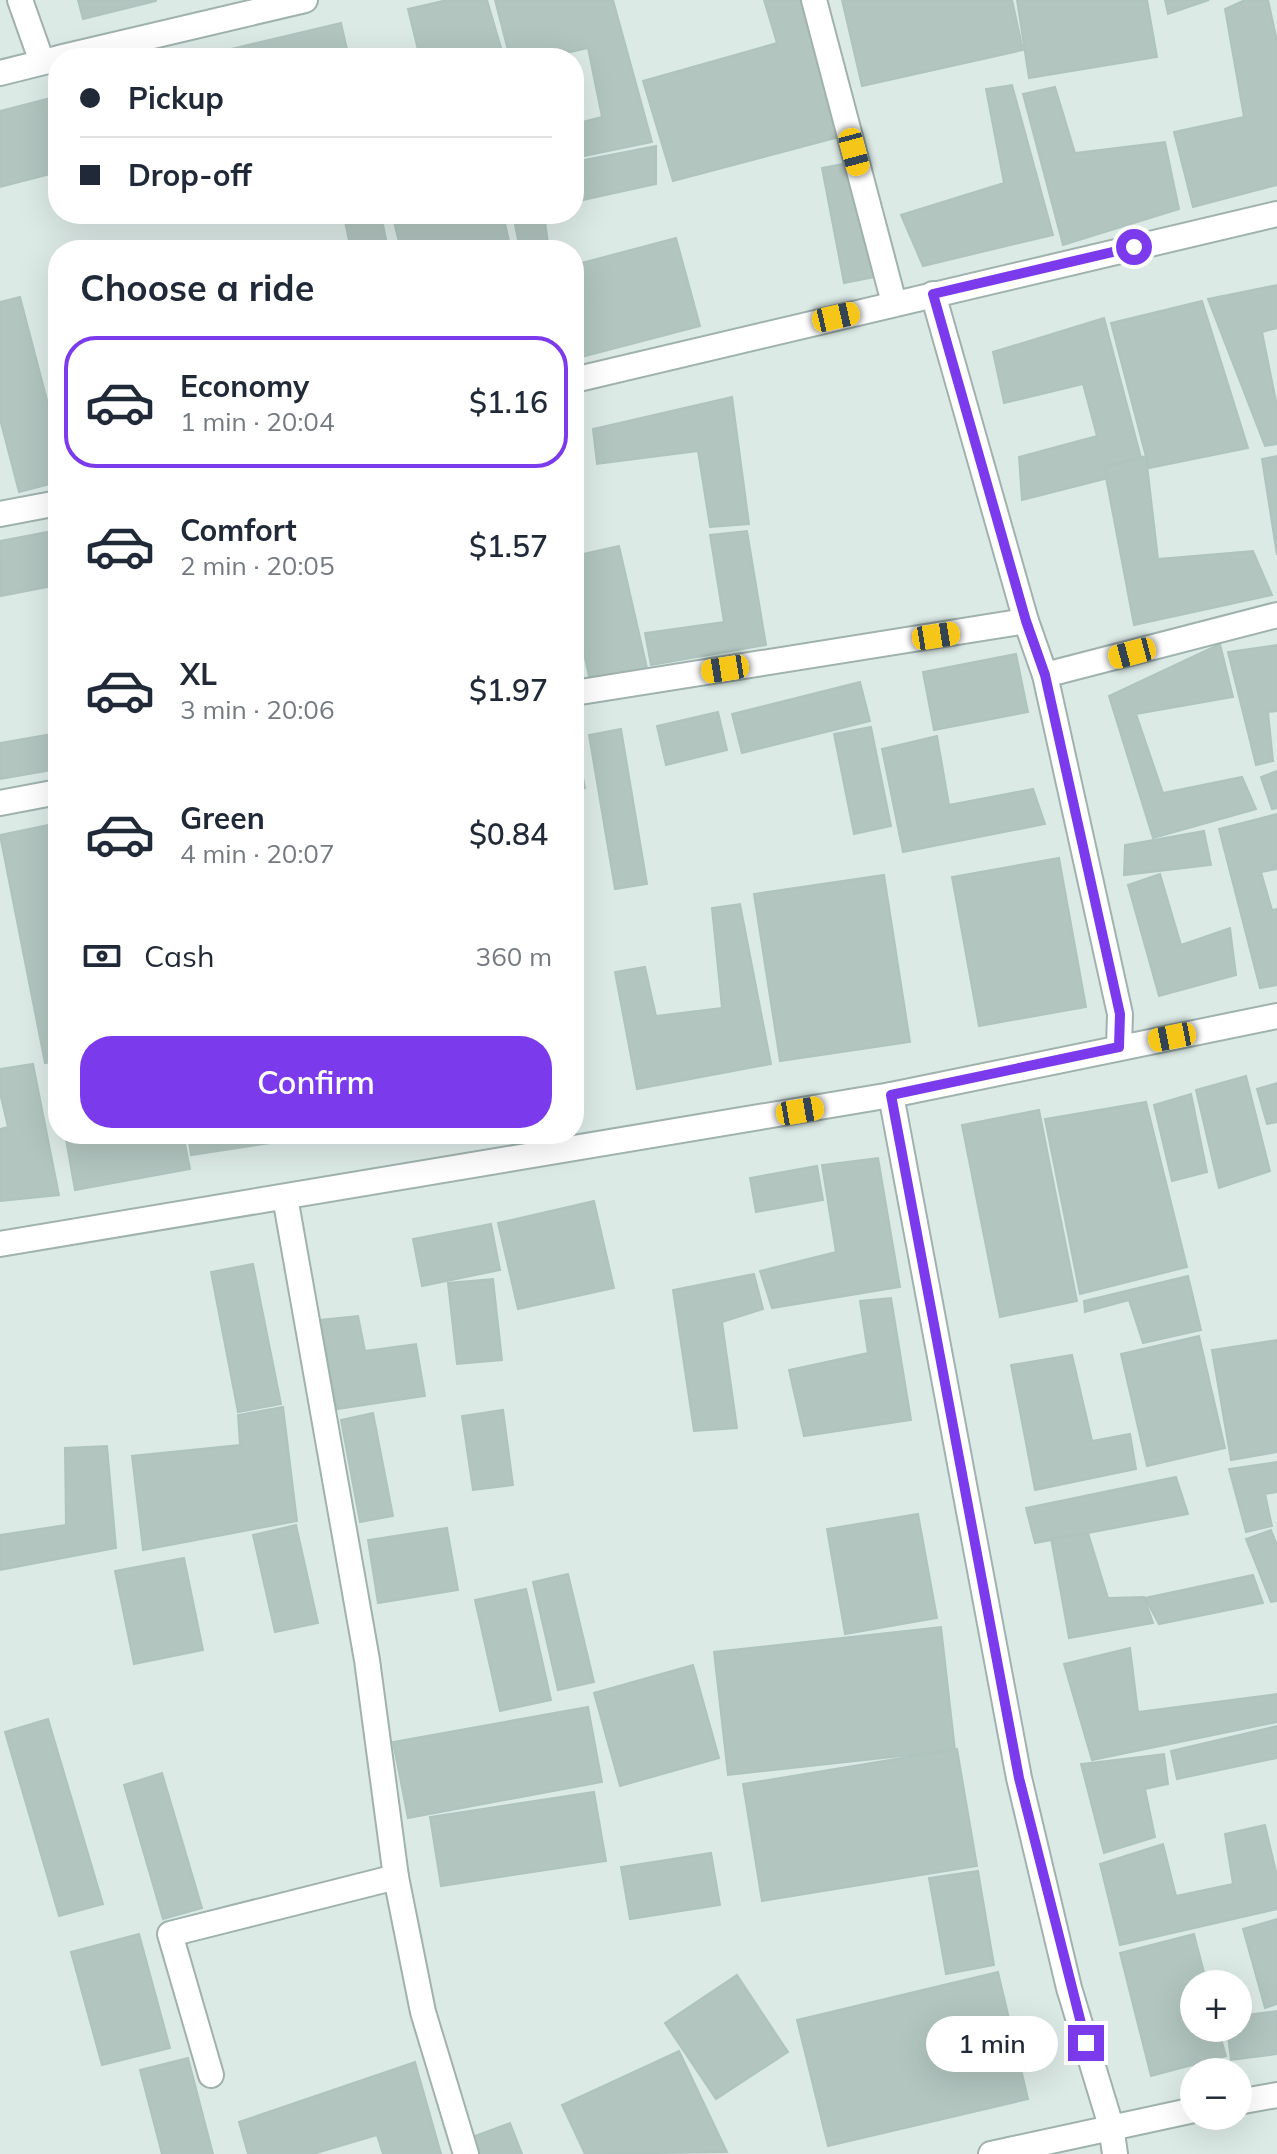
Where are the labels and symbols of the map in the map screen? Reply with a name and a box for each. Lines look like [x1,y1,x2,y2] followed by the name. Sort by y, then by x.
[836,126,872,178] car
[1116,229,1152,265] route start
[810,300,862,334] car
[910,620,962,652] car
[1106,635,1158,671] car
[699,653,751,685] car
[1146,1021,1198,1053] car
[774,1095,826,1127] car
[926,2015,1058,2071] callout: 1 min
[1068,2025,1104,2061] route end

